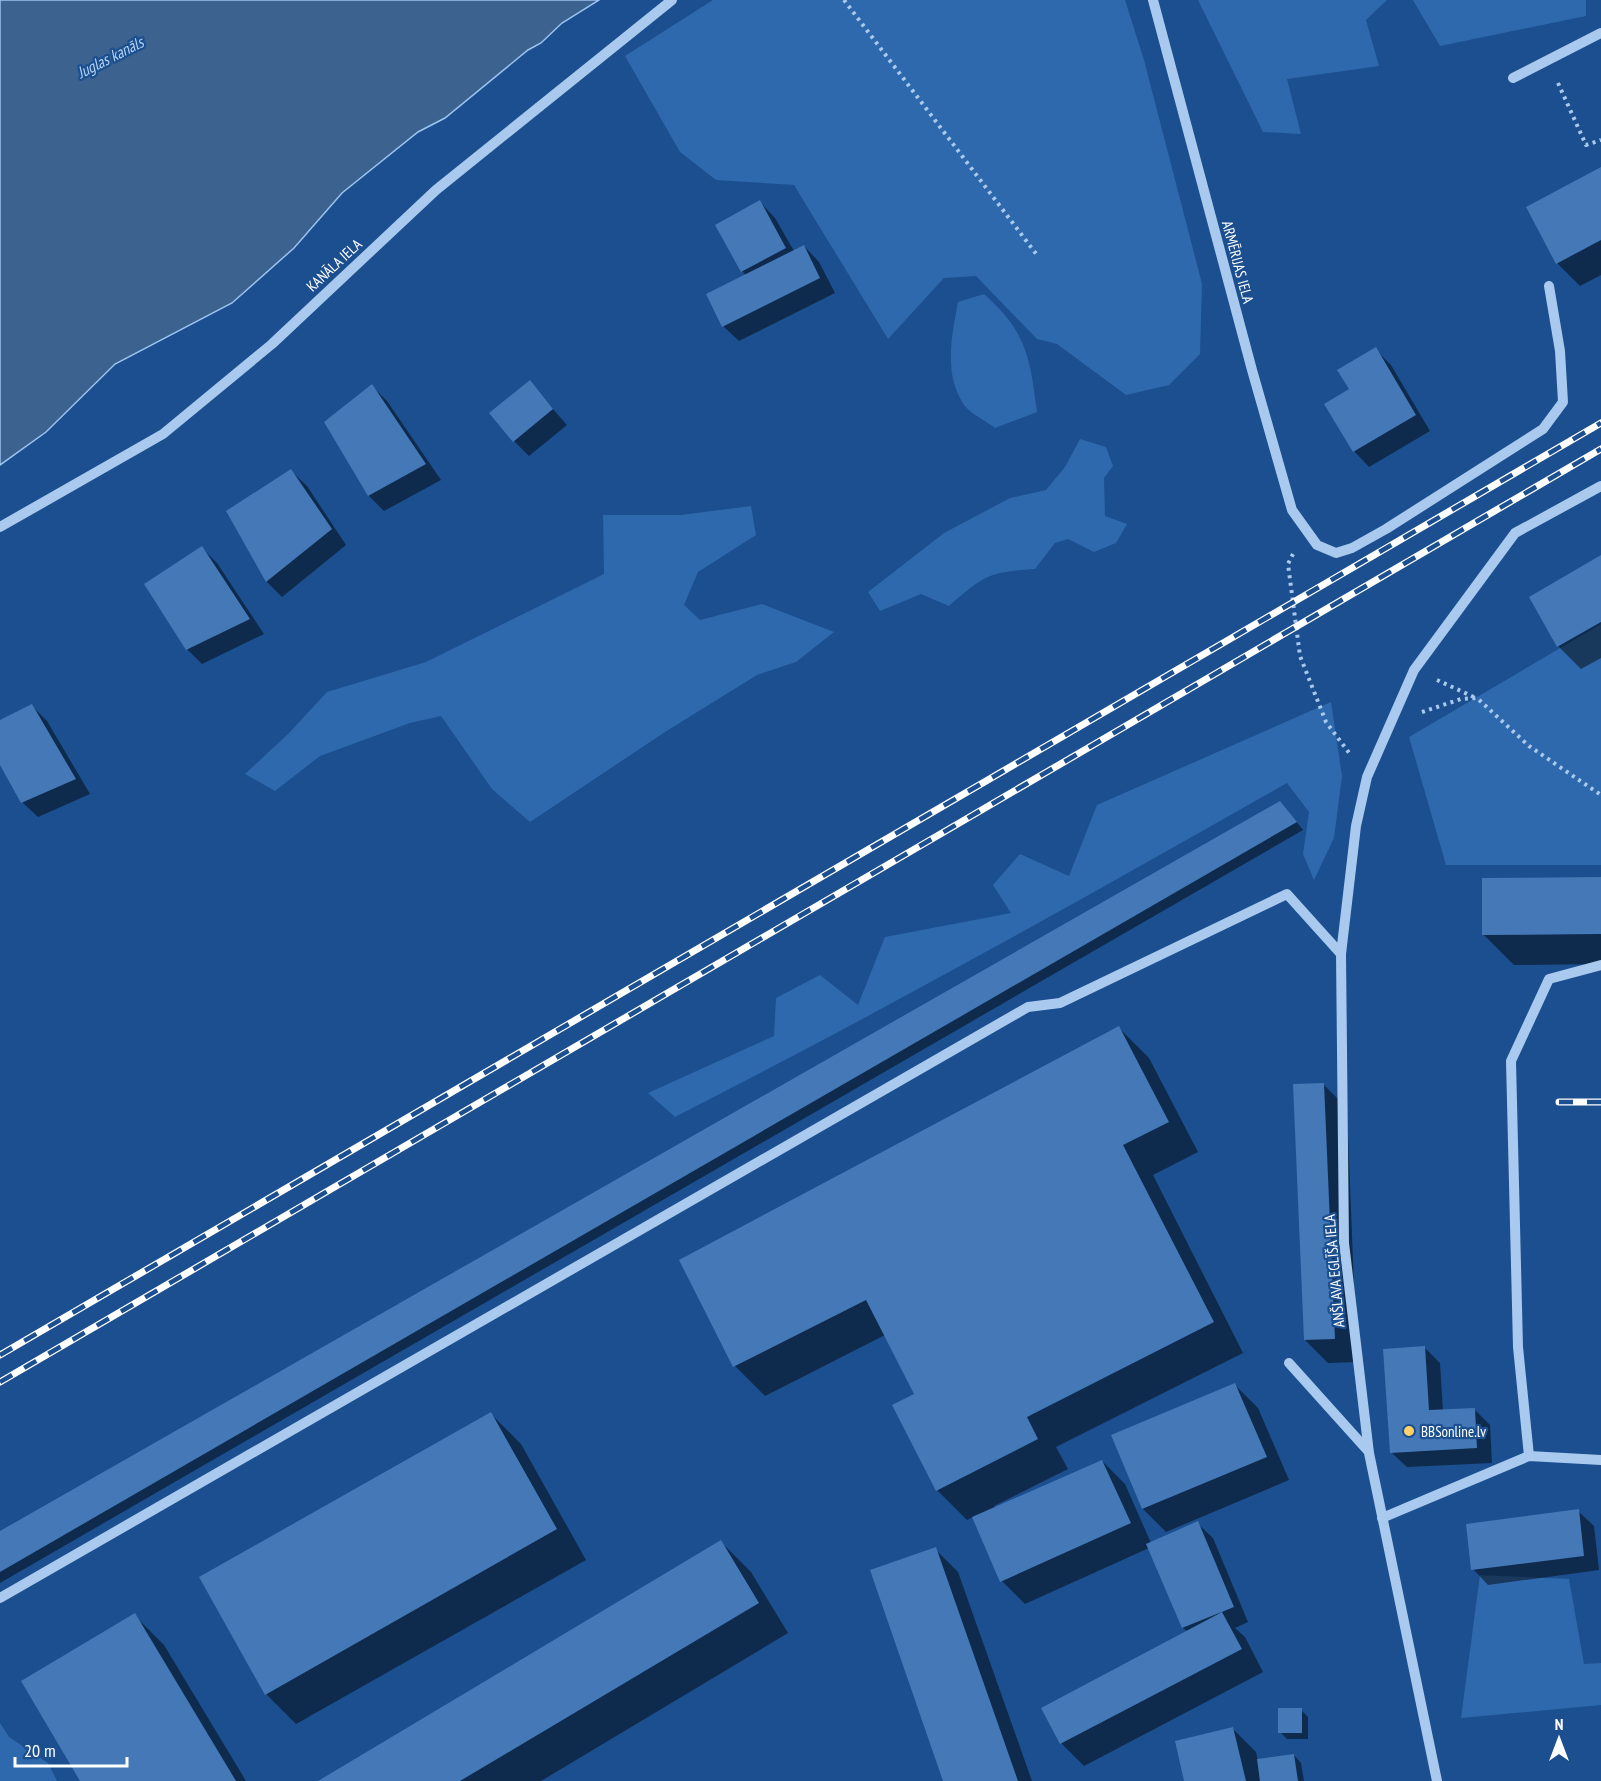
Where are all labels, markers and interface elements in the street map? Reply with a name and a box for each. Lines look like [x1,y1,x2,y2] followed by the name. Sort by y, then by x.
[73,31,148,83] water label: Juglas kanāls
[1218,219,1258,306] street label: ARMĒRIJAS IELA
[302,234,366,295] street label: KANĀLA IELA
[1320,1213,1348,1328] street label: ANŠLAVA EGLĪŠA IELA
[1421,1422,1486,1441] place label: BBSonline.lv
[1402,1424,1416,1438] marker: BBSonline.lv
[1529,1709,1589,1769] north arrow
[1555,1714,1563,1734] text: N
[15,1730,128,1768] scale bar
[24,1739,56,1762] text: 20 m

